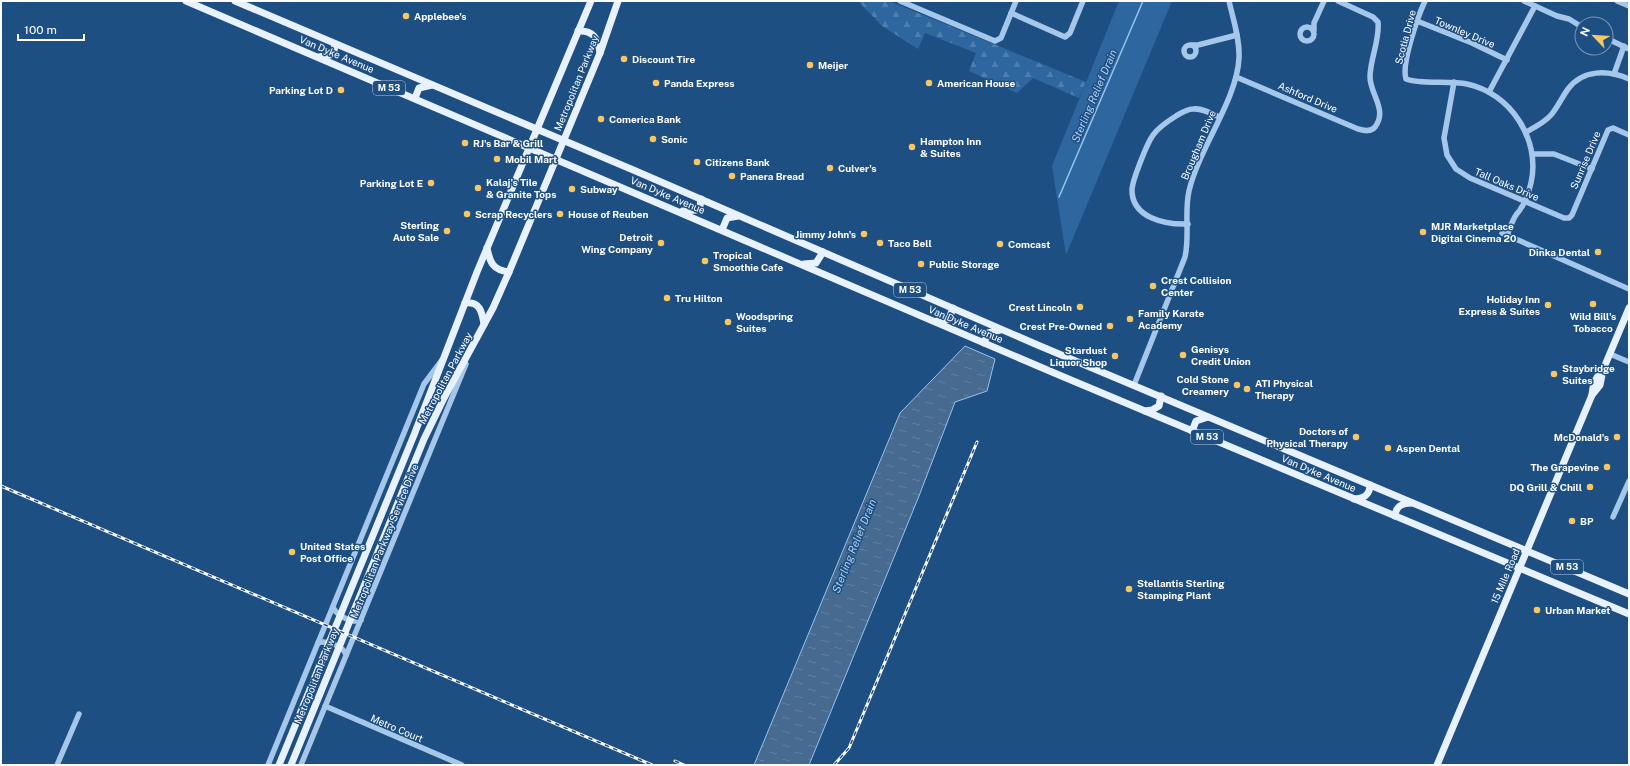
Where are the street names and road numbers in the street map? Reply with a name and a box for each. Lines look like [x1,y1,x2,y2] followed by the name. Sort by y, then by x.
[1392,8,1418,65] street label: Scotia Drive
[1433,14,1497,50] street label: Townley Drive
[298,33,377,75] street label: Van Dyke Avenue
[551,33,601,133] street label: Metropolitan Parkway
[1277,79,1340,115] street label: Ashford Drive
[373,81,405,95] road number: M 53
[1178,108,1218,182] street label: Brougham Drive
[1567,129,1603,191] street label: Sunrise Drive
[1473,165,1541,203] street label: Tall Oaks Drive
[629,174,708,216] street label: Van Dyke Avenue
[894,283,926,297] road number: M 53
[927,303,1006,345] street label: Van Dyke Avenue
[416,330,475,426] street label: Metropolitan Parkway
[1191,430,1223,444] road number: M 53
[1280,452,1359,494] street label: Van Dyke Avenue
[347,462,421,620] street label: Metropolitan Parkway Service Drive
[1488,547,1522,605] street label: 15 Mile Road
[1551,560,1583,574] road number: M 53
[291,626,341,726] street label: Metropolitan Parkway
[369,712,425,745] street label: Metro Court

